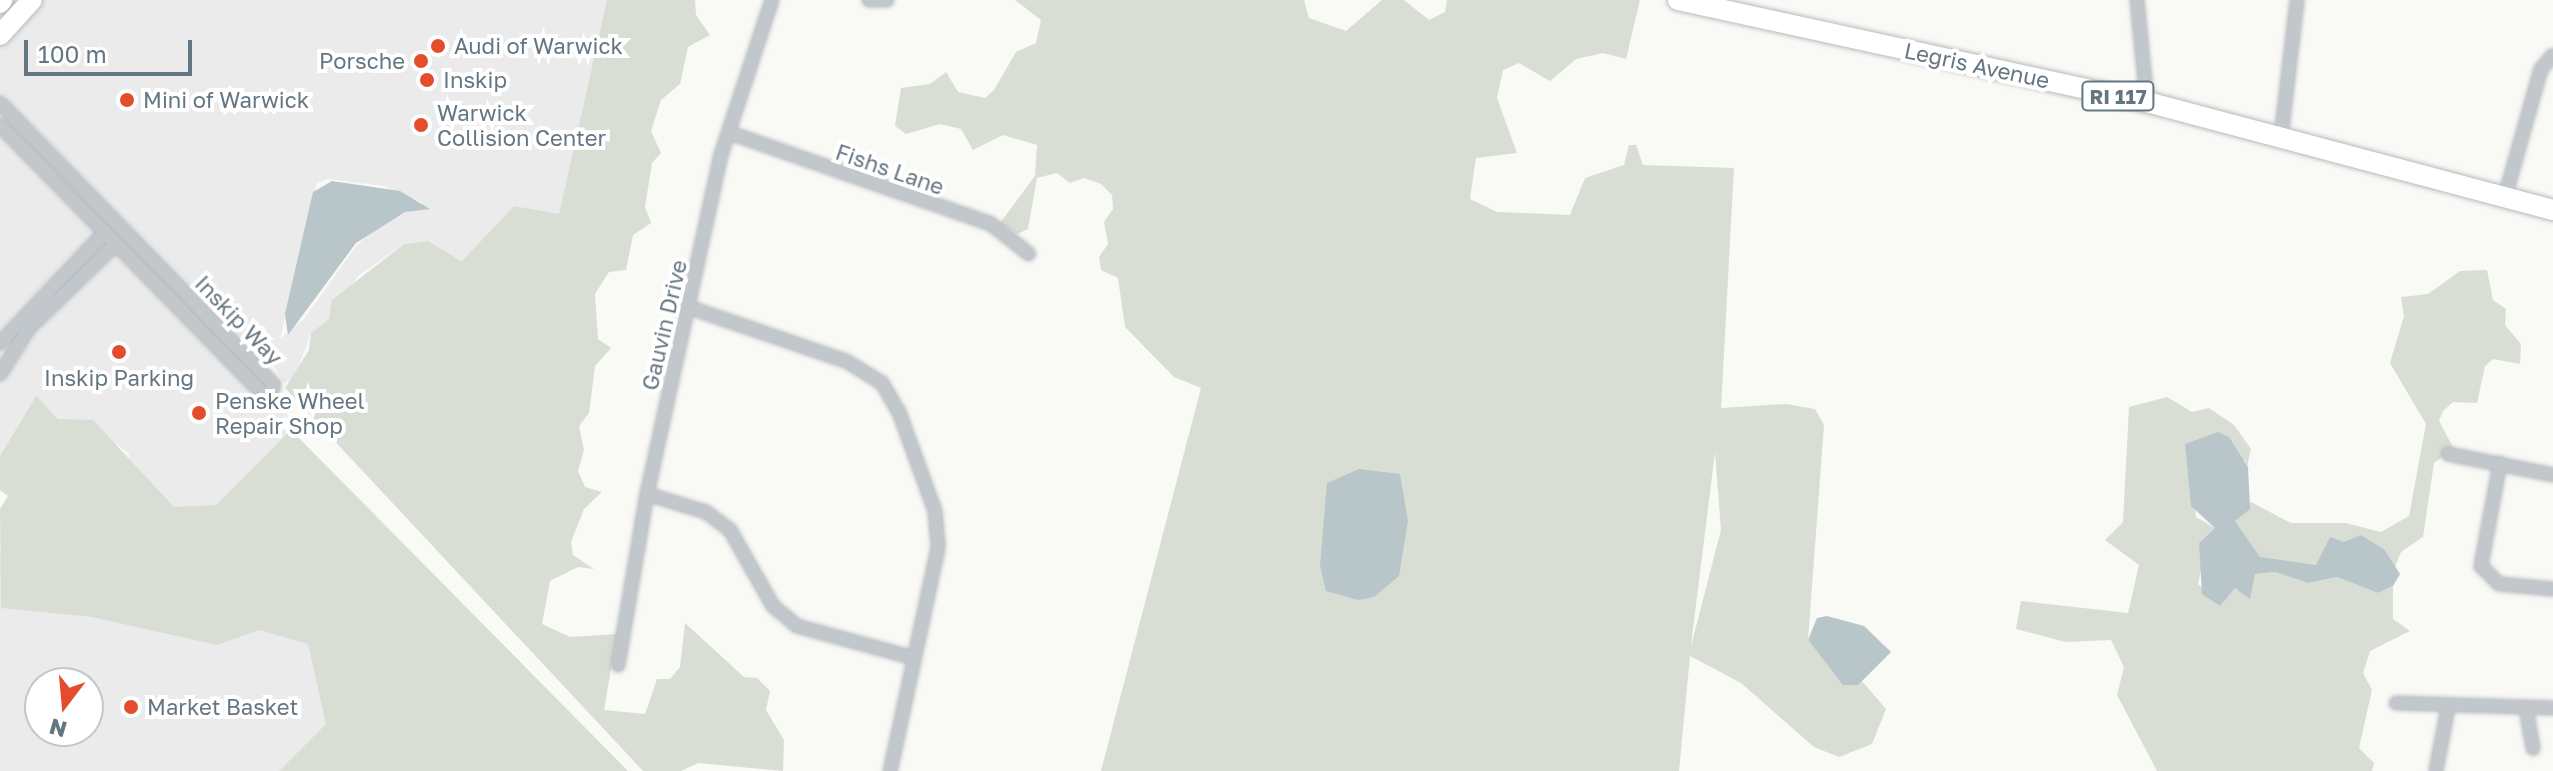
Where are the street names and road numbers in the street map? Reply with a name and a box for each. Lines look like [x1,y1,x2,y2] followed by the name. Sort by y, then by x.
[1902,37,2052,93] street label: Legris Avenue
[2080,80,2156,112] road number: RI 117
[832,138,948,200] street label: Fishs Lane
[636,257,692,393] street label: Gauvin Drive
[190,270,288,370] street label: Inskip Way

